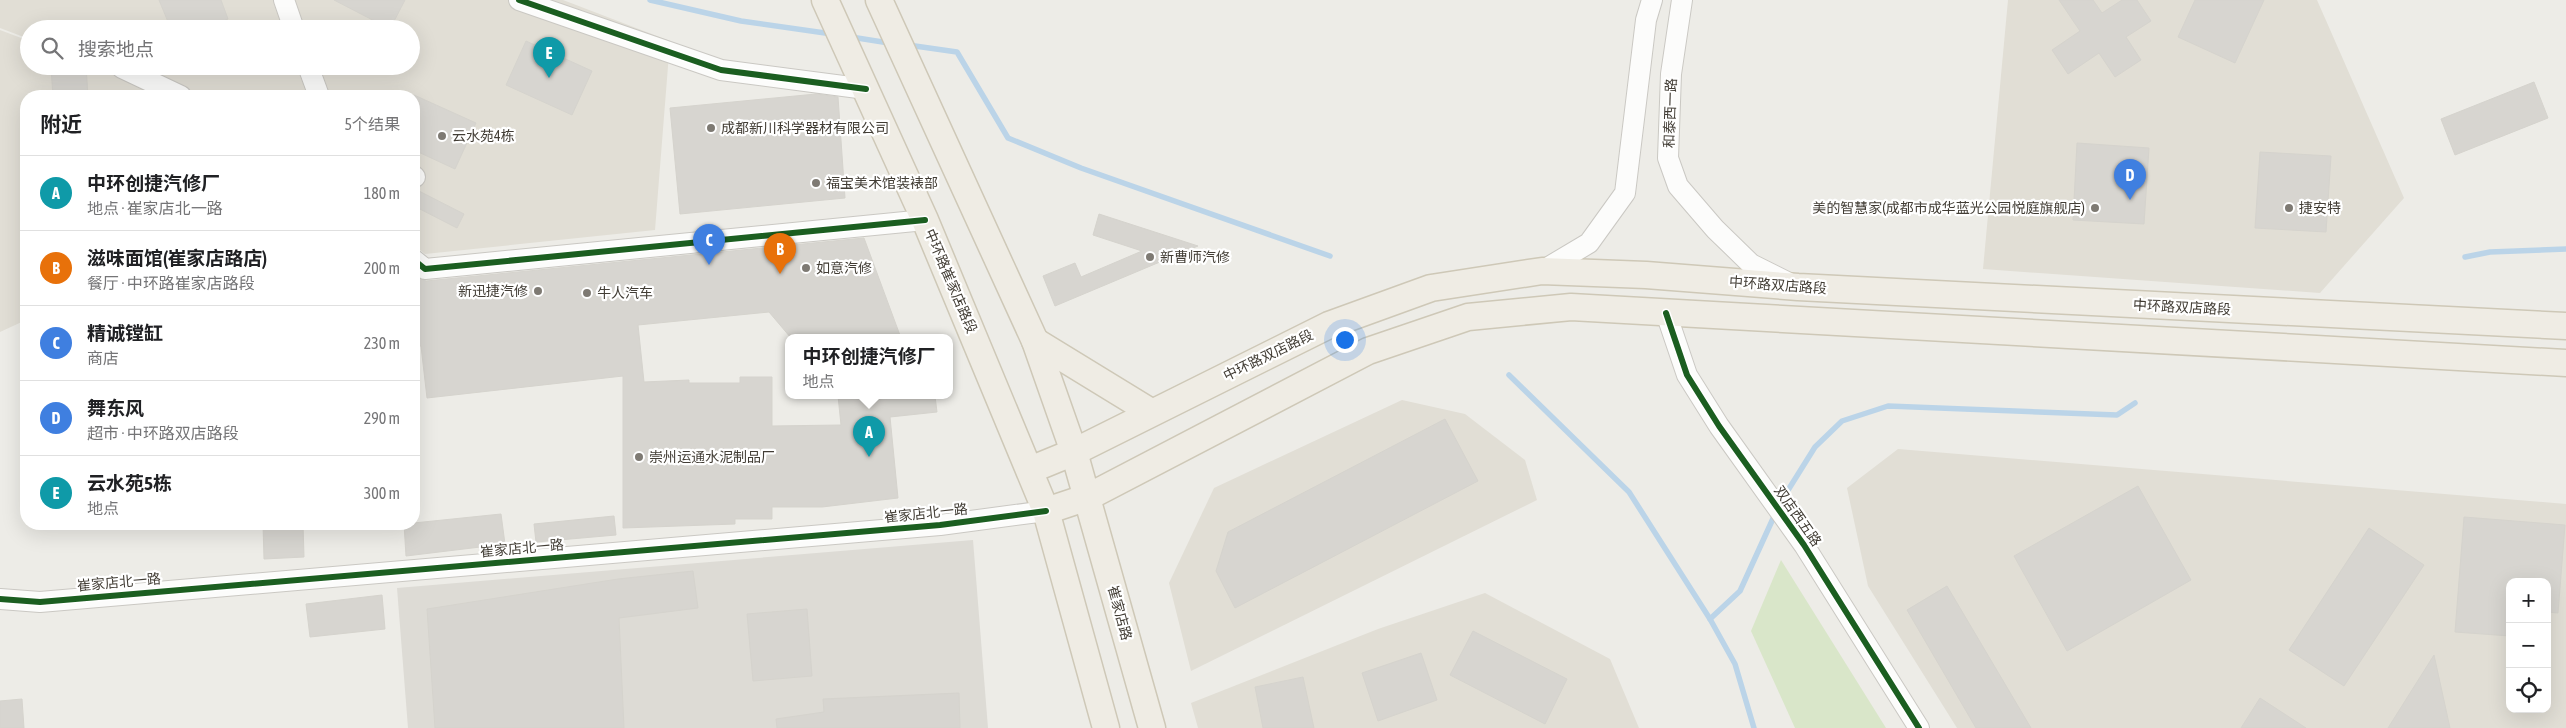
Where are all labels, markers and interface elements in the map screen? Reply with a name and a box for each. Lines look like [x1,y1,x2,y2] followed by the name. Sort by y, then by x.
[20,20,420,75] search box
[38,34,66,62] icon: search
[533,37,565,78] pin: E
[78,38,154,60] text: 搜索地点
[1661,78,1679,148] street label: 和泰西一路
[40,112,82,136] text: 附近
[344,115,400,133] text: 5个结果
[721,120,889,136] place label: 成都新川科学器材有限公司
[705,122,717,134] marker: 成都新川科学器材有限公司
[452,128,515,144] place label: 云水苑4栋
[436,130,448,142] marker: 云水苑4栋
[2114,159,2146,200] pin: D
[87,172,220,194] text: 中环创捷汽修厂
[826,175,938,191] place label: 福宝美术馆装裱部
[810,177,822,189] marker: 福宝美术馆装裱部
[52,184,60,202] text: A
[364,184,400,202] text: 180 m
[87,199,223,217] text: 地点 · 崔家店北一路
[1812,200,2085,216] place label: 美的智慧家(成都市成华蓝光公园悦庭旗舰店)
[2299,200,2341,216] place label: 捷安特
[2089,202,2101,214] marker: 美的智慧家(成都市成华蓝光公园悦庭旗舰店)
[2283,202,2295,214] marker: 捷安特
[693,224,725,265] pin: C
[922,226,980,336] street label: 中环路崔家店路段
[764,233,796,274] pin: B
[87,247,267,269] text: 滋味面馆(崔家店路店)
[1160,249,1230,265] place label: 新曹师汽修
[1144,251,1156,263] marker: 新曹师汽修
[52,259,60,277] text: B
[364,259,400,277] text: 200 m
[816,260,872,276] place label: 如意汽修
[800,262,812,274] marker: 如意汽修
[87,274,255,292] text: 餐厅 · 中环路崔家店路段
[1729,274,1827,296] street label: 中环路双店路段
[458,283,528,299] place label: 新迅捷汽修
[532,285,544,297] marker: 新迅捷汽修
[597,285,653,301] place label: 牛人汽车
[581,287,593,299] marker: 牛人汽车
[2133,296,2231,318] street label: 中环路双店路段
[87,322,163,344] text: 精诚镗缸
[1220,326,1316,384] street label: 中环路双店路段
[1332,327,1358,353] your location
[52,334,60,352] text: C
[364,334,400,352] text: 230 m
[785,334,953,399] popup
[802,345,936,367] text: 中环创捷汽修厂
[87,349,119,367] text: 商店
[802,372,835,390] text: 地点
[87,397,144,419] text: 舞东风
[52,409,60,427] text: D
[364,409,400,427] text: 290 m
[853,416,885,457] pin: A
[87,424,239,442] text: 超市 · 中环路双店路段
[649,449,775,465] place label: 崇州运通水泥制品厂
[633,451,645,463] marker: 崇州运通水泥制品厂
[87,472,172,494] text: 云水苑5栋
[1771,483,1825,549] street label: 双店西五路
[53,484,59,502] text: E
[364,484,400,502] text: 300 m
[87,499,119,517] text: 地点
[883,501,969,525] street label: 崔家店北一路
[479,536,565,560] street label: 崔家店北一路
[76,570,162,594] street label: 崔家店北一路
[2506,578,2551,713] map controls
[2506,578,2551,623] button: +
[1105,584,1135,642] street label: 崔家店路
[2506,623,2551,668] button: −
[2506,668,2551,713] button: locate

